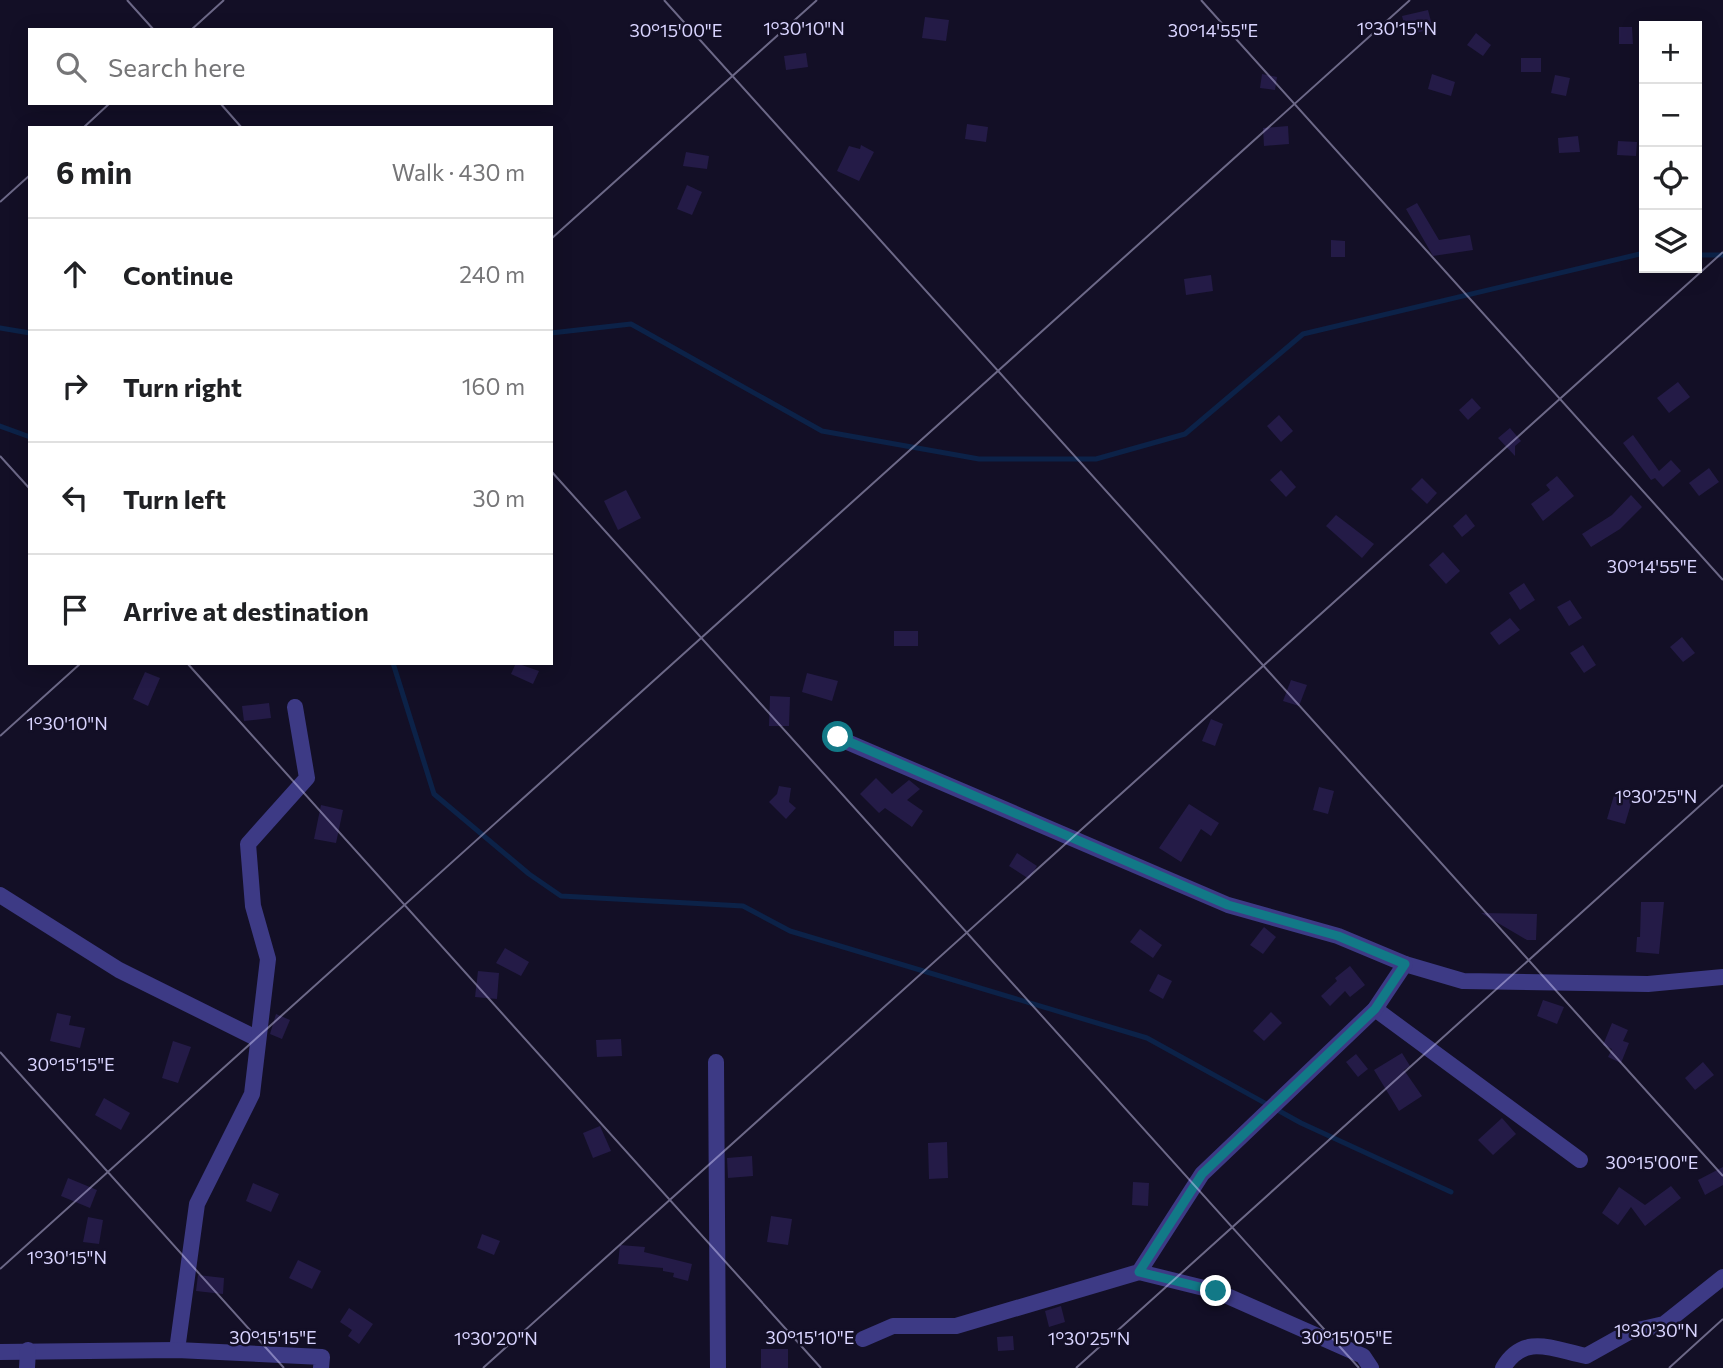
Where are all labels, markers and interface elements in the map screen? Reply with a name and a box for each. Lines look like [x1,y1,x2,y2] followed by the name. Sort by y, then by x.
[763,17,845,39] text: 1°30'10"N
[1357,17,1437,39] text: 1°30'15"N
[630,19,722,41] text: 30°15'00"E
[1168,19,1258,41] text: 30°14'55"E
[1639,21,1702,273] map controls
[1639,21,1702,84] button: +
[28,28,553,105] search box
[52,48,90,86] icon: search
[108,51,246,82] text: Search here
[1639,84,1702,147] button: −
[1639,147,1702,210] button: locate
[56,153,132,190] text: 6 min
[392,158,525,186] text: Walk · 430 m
[1639,210,1702,273] button: layers
[56,255,94,293] icon: ahead
[123,259,233,290] text: Continue
[459,260,525,288] text: 240 m
[56,367,94,405] icon: right
[123,371,242,402] text: Turn right
[462,372,525,400] text: 160 m
[56,479,94,517] icon: left
[123,483,226,514] text: Turn left
[472,484,525,512] text: 30 m
[1607,555,1697,577] text: 30°14'55"E
[56,591,94,629] icon: arrive
[123,595,369,626] text: Arrive at destination
[26,712,108,734] text: 1°30'10"N
[822,721,853,752] route start
[1615,785,1697,807] text: 1°30'25"N
[27,1053,115,1075] text: 30°15'15"E
[1606,1151,1698,1173] text: 30°15'00"E
[27,1246,107,1268] text: 1°30'15"N
[1200,1275,1231,1306] route end
[1614,1319,1698,1341] text: 1°30'30"N
[229,1326,317,1348] text: 30°15'15"E
[766,1326,854,1348] text: 30°15'10"E
[1301,1326,1393,1348] text: 30°15'05"E
[454,1327,538,1349] text: 1°30'20"N
[1048,1327,1130,1349] text: 1°30'25"N

